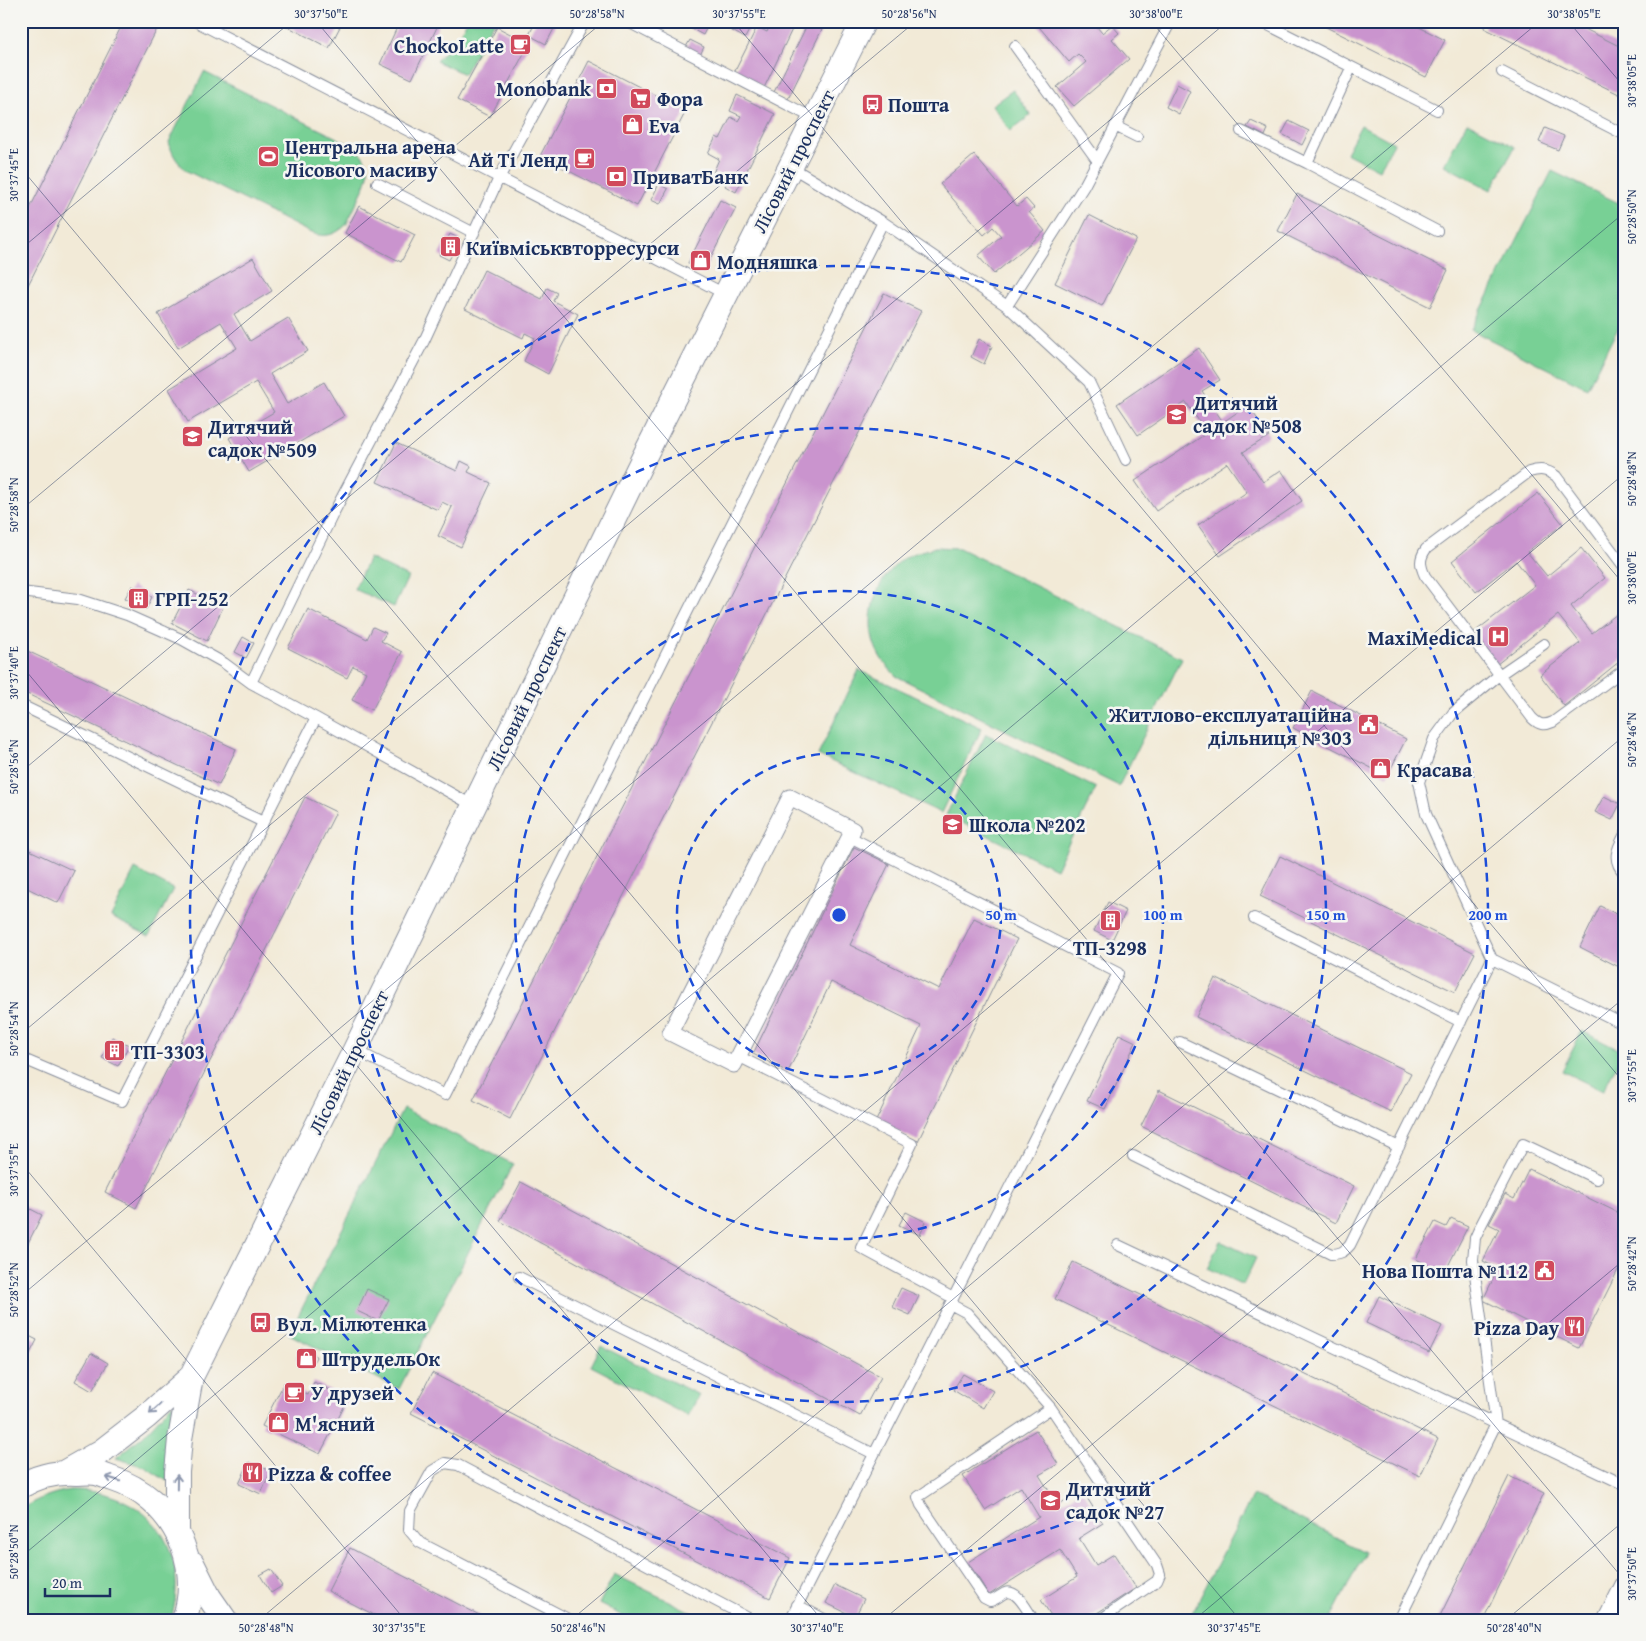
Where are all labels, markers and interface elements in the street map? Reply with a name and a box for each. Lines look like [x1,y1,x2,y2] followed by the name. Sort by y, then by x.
[294,5,348,22] text: 30°37'50"E
[569,5,625,22] text: 50°28'58"N
[712,5,766,22] text: 30°37'55"E
[881,5,937,22] text: 50°28'56"N
[1129,5,1183,22] text: 30°38'00"E
[1547,5,1601,22] text: 30°38'05"E
[394,31,504,60] place label: ChockoLatte
[508,33,532,57] cafe icon: ChockoLatte
[1623,54,1640,108] text: 30°38'05"E
[496,74,592,103] place label: Monobank
[595,76,619,100] bank icon: Monobank
[657,84,704,113] place label: Фора
[744,84,842,238] street label: Лісовий проспект
[629,86,653,110] supermarket icon: Фора
[888,90,950,119] place label: Пошта
[860,92,884,116] bus stop icon: Пошта
[649,111,681,140] place label: Eva
[621,113,645,137] shop icon: Eva
[285,132,457,184] place label: Центральна арена Лісового масиву
[257,145,281,169] sports icon: Центральна арена Лісового масиву
[468,145,568,174] place label: Ай Ті Ленд
[572,147,596,171] cafe icon: Ай Ті Ленд
[5,148,22,202] text: 30°37'45"E
[633,162,749,191] place label: ПриватБанк
[605,164,629,188] bank icon: ПриватБанк
[1623,189,1640,245] text: 50°28'50"N
[466,233,680,262] place label: Київміськвторресурси
[438,235,462,259] building icon: Київміськвторресурси
[717,247,818,276] place label: Модняшка
[689,249,713,273] shop icon: Модняшка
[1192,388,1302,440] place label: Дитячий садок №508
[1165,402,1189,426] school or university icon: Дитячий садок №508
[207,412,317,464] place label: Дитячий садок №509
[180,425,204,449] school or university icon: Дитячий садок №509
[1623,451,1640,507] text: 50°28'48"N
[5,477,22,533] text: 50°28'58"N
[1623,551,1640,605] text: 30°38'00"E
[155,584,229,613] place label: ГРП-252
[127,586,151,610] building icon: ГРП-252
[478,621,574,775] street label: Лісовий проспект
[1367,623,1482,652] place label: MaxiMedical
[1486,625,1510,649] hospital icon: MaxiMedical
[5,646,22,700] text: 30°37'40"E
[1108,700,1353,752] place label: Житлово-експлуатаційна дільниця №303
[1623,712,1640,768] text: 50°28'46"N
[1356,713,1380,737] public building icon: Житлово-експлуатаційна дільниця №303
[5,739,22,795] text: 50°28'56"N
[1397,755,1473,784] place label: Красава
[1369,757,1393,781] shop icon: Красава
[969,810,1086,839] place label: Школа №202
[941,812,965,836] school or university icon: Школа №202
[985,904,1017,925] text: 50 m
[1143,904,1183,925] text: 100 m
[1306,904,1346,925] text: 150 m
[1468,904,1508,925] text: 200 m
[830,906,848,924] centre of rings
[1098,909,1122,933] building icon: ТП-3298
[1073,933,1147,962] place label: ТП-3298
[300,985,396,1139] street label: Лісовий проспект
[5,1001,22,1057] text: 50°28'54"N
[131,1037,205,1066] place label: ТП-3303
[103,1039,127,1063] building icon: ТП-3303
[1623,1049,1640,1103] text: 30°37'55"E
[5,1143,22,1197] text: 30°37'35"E
[1623,1236,1640,1292] text: 50°28'42"N
[1362,1256,1528,1285] place label: Нова Пошта №112
[1532,1258,1556,1282] public building icon: Нова Пошта №112
[5,1262,22,1318] text: 50°28'52"N
[277,1309,428,1338] place label: Вул. Мілютенка
[249,1311,273,1335] bus stop icon: Вул. Мілютенка
[1474,1313,1560,1342] place label: Pizza Day
[1563,1315,1587,1339] restaurant icon: Pizza Day
[322,1344,441,1373] place label: ШтрудельОк
[294,1346,318,1370] shop icon: ШтрудельОк
[311,1378,394,1407] place label: У друзей
[283,1380,307,1404] cafe icon: У друзей
[148,1403,161,1415] one-way arrow
[295,1409,375,1438] place label: М'ясний
[267,1411,291,1435] shop icon: М'ясний
[268,1459,392,1488] place label: Pizza & coffee
[240,1461,264,1485] restaurant icon: Pizza & coffee
[106,1474,121,1483] one-way arrow
[172,1474,182,1490] one-way arrow
[1065,1474,1165,1526] place label: Дитячий садок №27
[1038,1488,1062,1512] school or university icon: Дитячий садок №27
[5,1524,22,1580] text: 50°28'50"N
[1623,1547,1640,1601] text: 30°37'50"E
[45,1566,110,1598] scale bar
[52,1572,83,1593] text: 20 m
[238,1619,294,1636] text: 50°28'48"N
[372,1619,426,1636] text: 30°37'35"E
[550,1619,606,1636] text: 50°28'46"N
[790,1619,844,1636] text: 30°37'40"E
[1207,1619,1261,1636] text: 30°37'45"E
[1486,1619,1542,1636] text: 50°28'40"N

